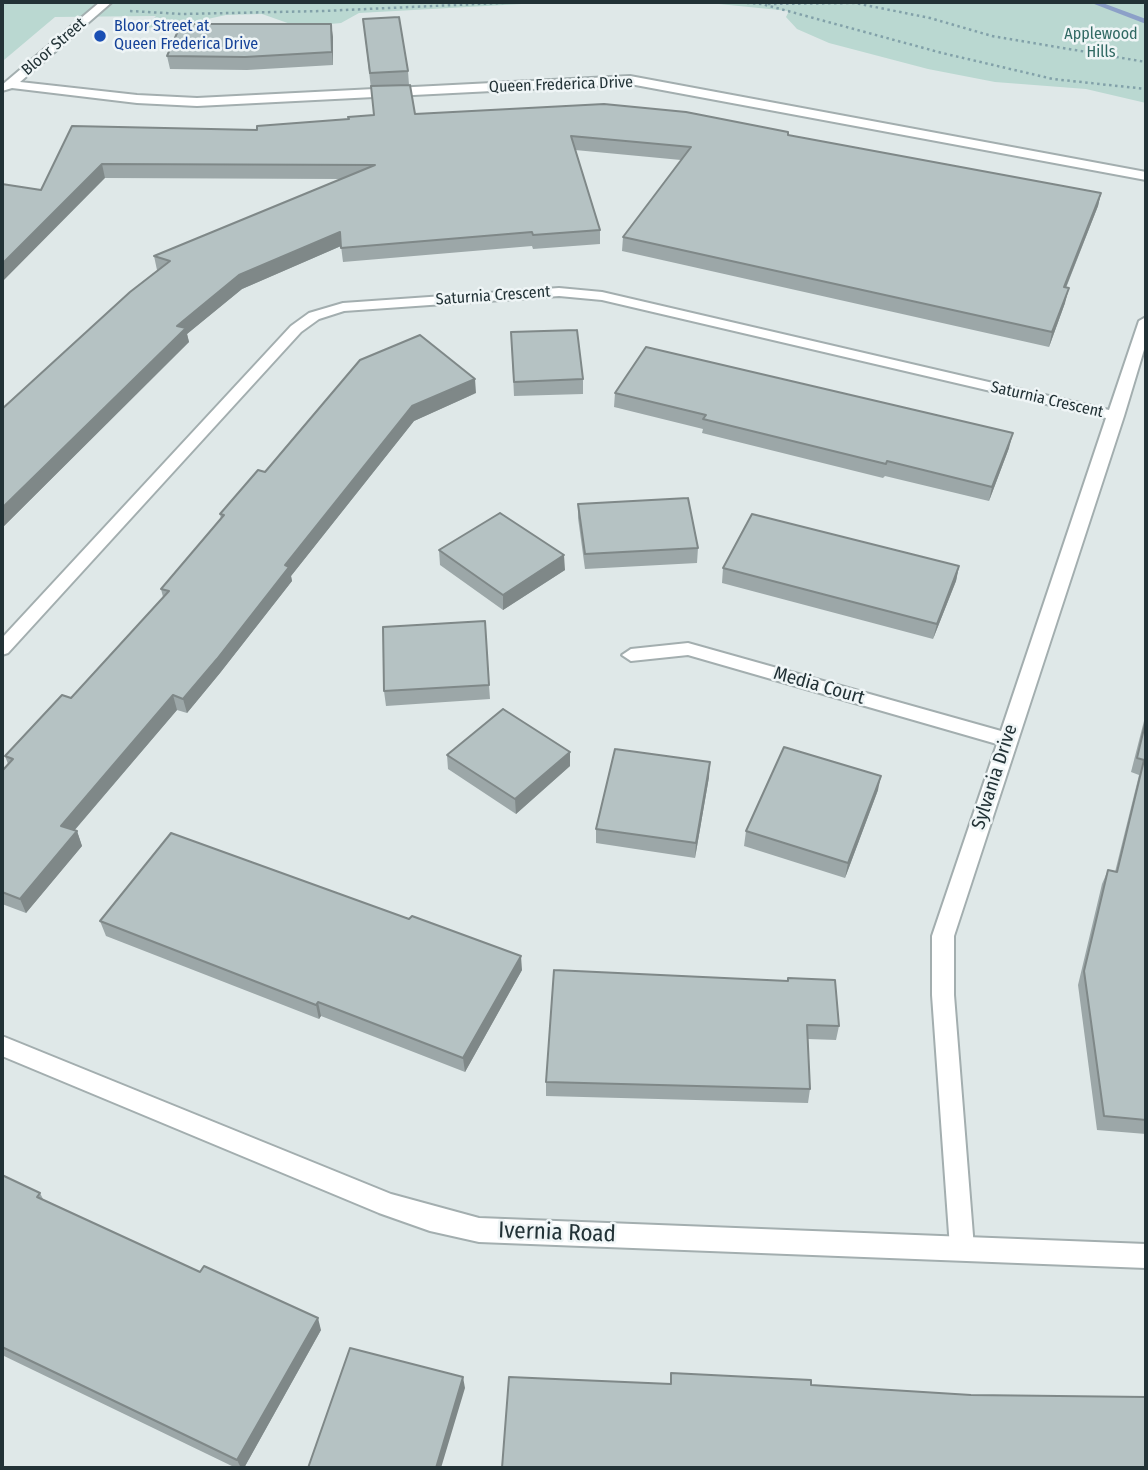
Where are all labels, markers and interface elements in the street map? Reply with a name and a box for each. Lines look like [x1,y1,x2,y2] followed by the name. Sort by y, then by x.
[18,14,90,80] street label: Bloor Street
[114,17,258,55] place label: Bloor Street at Queen Frederica Drive
[1064,25,1138,63] park label: Applewood Hills
[92,28,108,44] marker: Bloor Street at Queen Frederica Drive
[489,73,633,97] street label: Queen Frederica Drive
[435,282,551,310] street label: Saturnia Crescent
[989,378,1105,422] street label: Saturnia Crescent
[771,662,867,710] street label: Media Court
[967,722,1023,832] street label: Sylvania Drive
[498,1217,616,1249] street label: Ivernia Road

